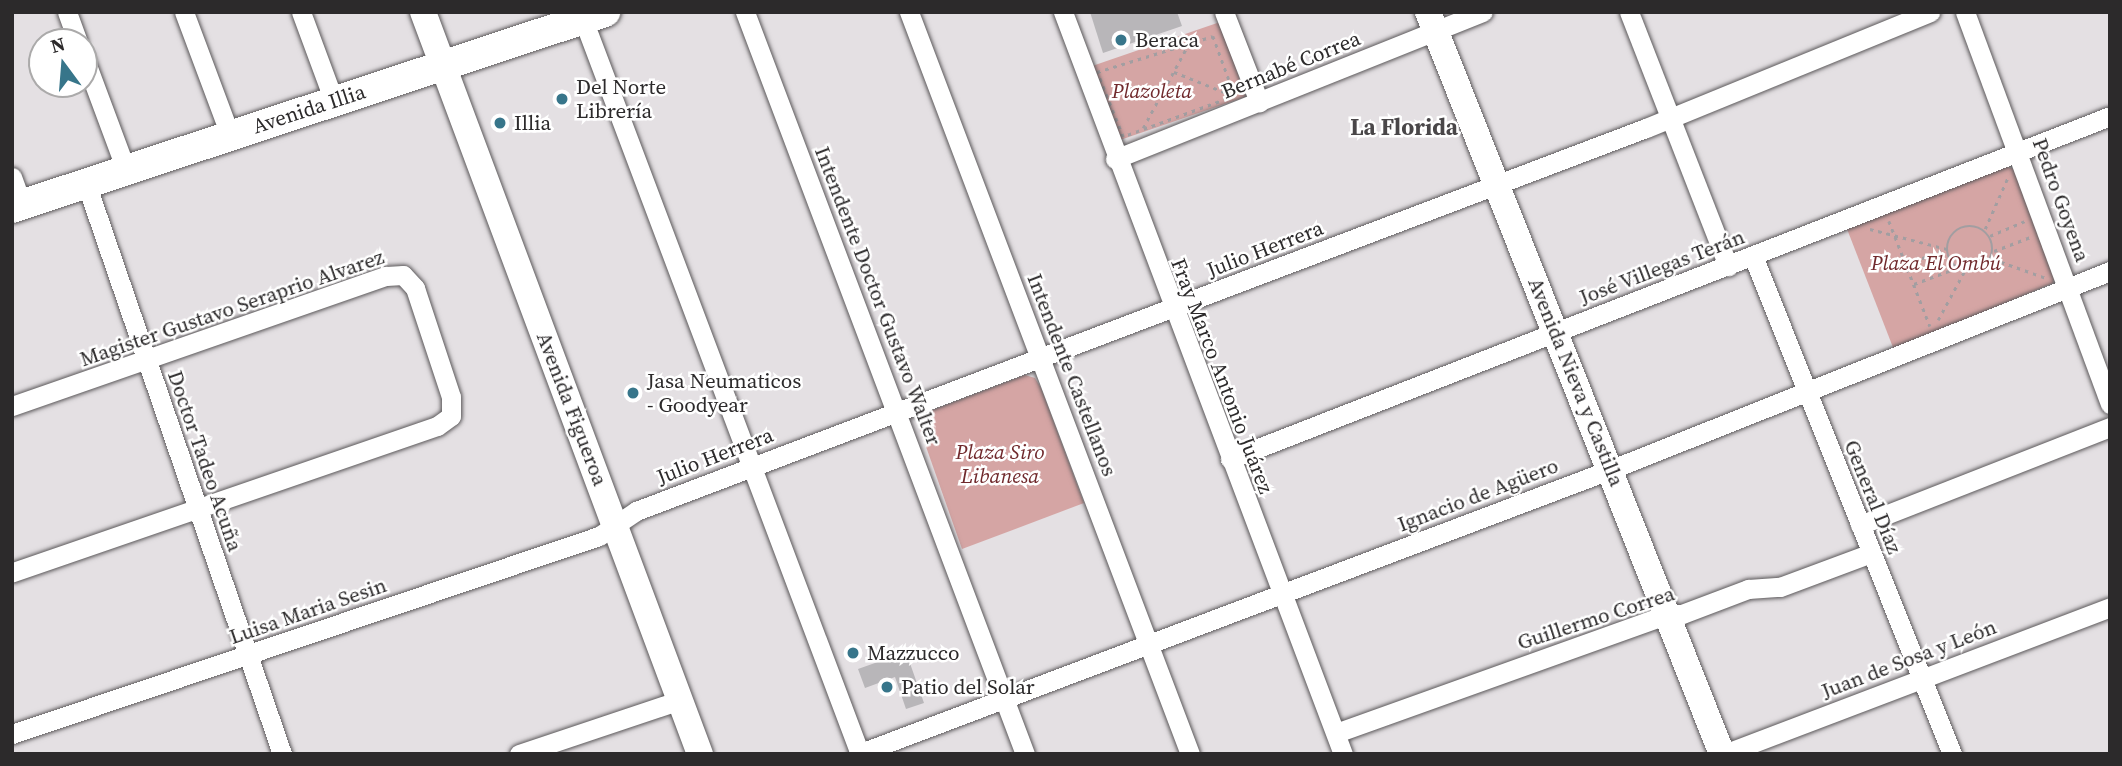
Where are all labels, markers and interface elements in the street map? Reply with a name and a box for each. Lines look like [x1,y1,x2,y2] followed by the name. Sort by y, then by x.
[1218,26,1364,104] street label: Bernabé Correa
[1135,27,1199,53] place label: Beraca
[28,28,98,98] north arrow
[48,30,68,59] text: N
[1113,32,1129,48] marker: Beraca
[576,74,666,124] place label: Del Norte Librería
[1112,78,1192,104] park label: Plazoleta
[249,79,369,139] street label: Avenida Illia
[554,91,570,107] marker: Del Norte Librería
[514,110,551,136] place label: Illia
[1350,113,1458,141] district label: La Florida
[492,115,508,131] marker: Illia
[2027,135,2095,265] street label: Pedro Goyena
[809,143,947,449] street label: Intendente Doctor Gustavo Walter
[1203,215,1327,283] street label: Julio Herrera
[1575,224,1749,310] street label: José Villegas Terán
[77,244,387,372] street label: Magister Gustavo Seraprio Alvarez
[1871,250,2001,276] park label: Plaza El Ombú
[1165,255,1279,497] street label: Fray Marco Antonio Juárez
[1022,270,1122,480] street label: Intendente Castellanos
[1523,274,1629,490] street label: Avenida Nieva y Castilla
[531,329,613,489] street label: Avenida Figueroa
[162,367,248,555] street label: Doctor Tadeo Acuña
[647,368,801,418] place label: Jasa Neumaticos - Goodyear
[625,385,641,401] marker: Jasa Neumaticos - Goodyear
[653,422,777,490] street label: Julio Herrera
[1839,436,1907,558] street label: General Díaz
[956,439,1044,489] park label: Plaza Siro Libanesa
[1394,453,1562,537] street label: Ignacio de Agüero
[226,572,390,650] street label: Luisa Maria Sesin
[1514,581,1678,655] street label: Guillermo Correa
[1818,614,2000,704] street label: Juan de Sosa y León
[867,640,959,666] place label: Mazzucco
[845,645,861,661] marker: Mazzucco
[901,674,1035,700] place label: Patio del Solar
[879,679,895,695] marker: Patio del Solar

